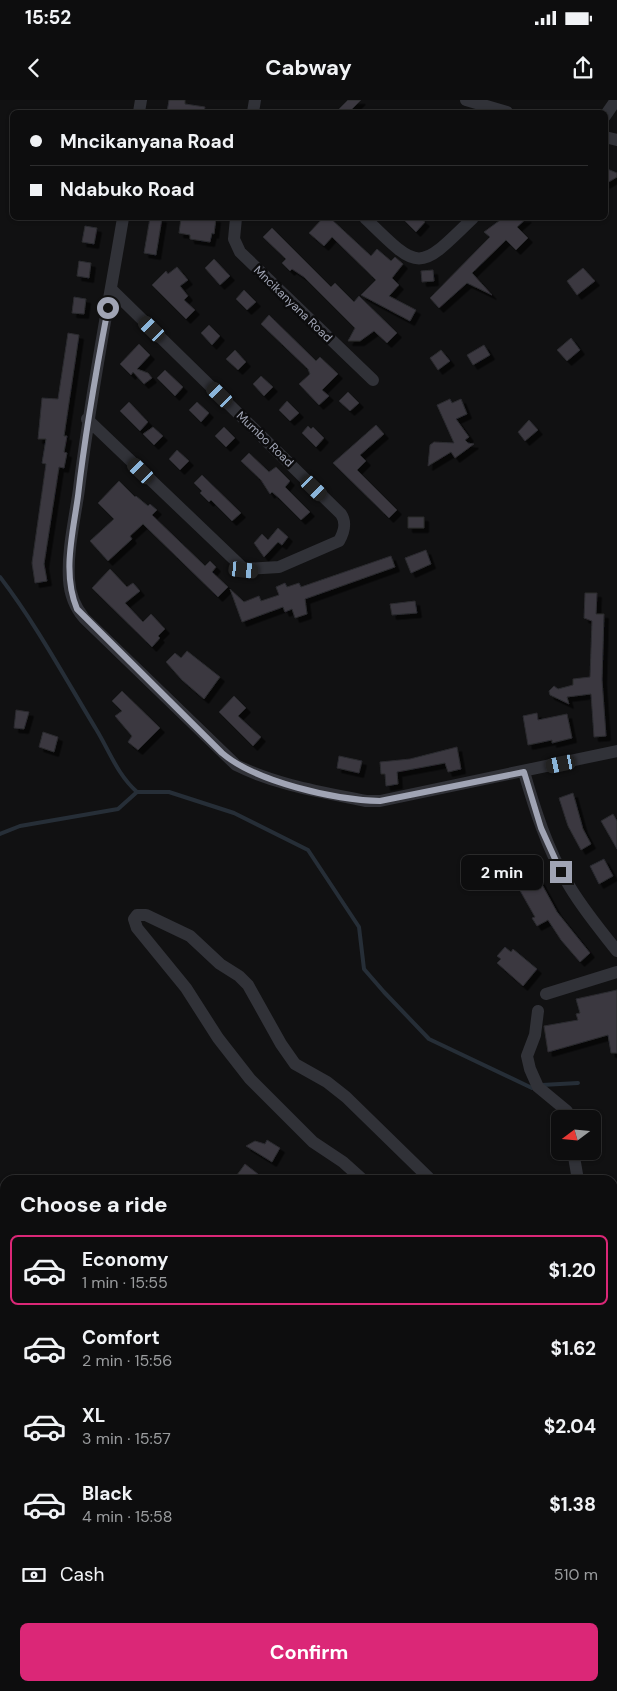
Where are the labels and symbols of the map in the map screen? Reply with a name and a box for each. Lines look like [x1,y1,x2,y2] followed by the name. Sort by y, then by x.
[250,262,336,346] street label: Mncikanyana Road
[97,297,119,319] route start
[135,313,168,345] car
[203,379,236,411] car
[233,408,297,470] street label: Mumbo Road
[124,455,157,487] car
[297,472,330,504] car
[228,561,259,579] car
[544,754,577,774] car
[461,854,544,890] callout: 2 min
[550,861,572,883] route end
[551,1110,601,1160] north arrow

